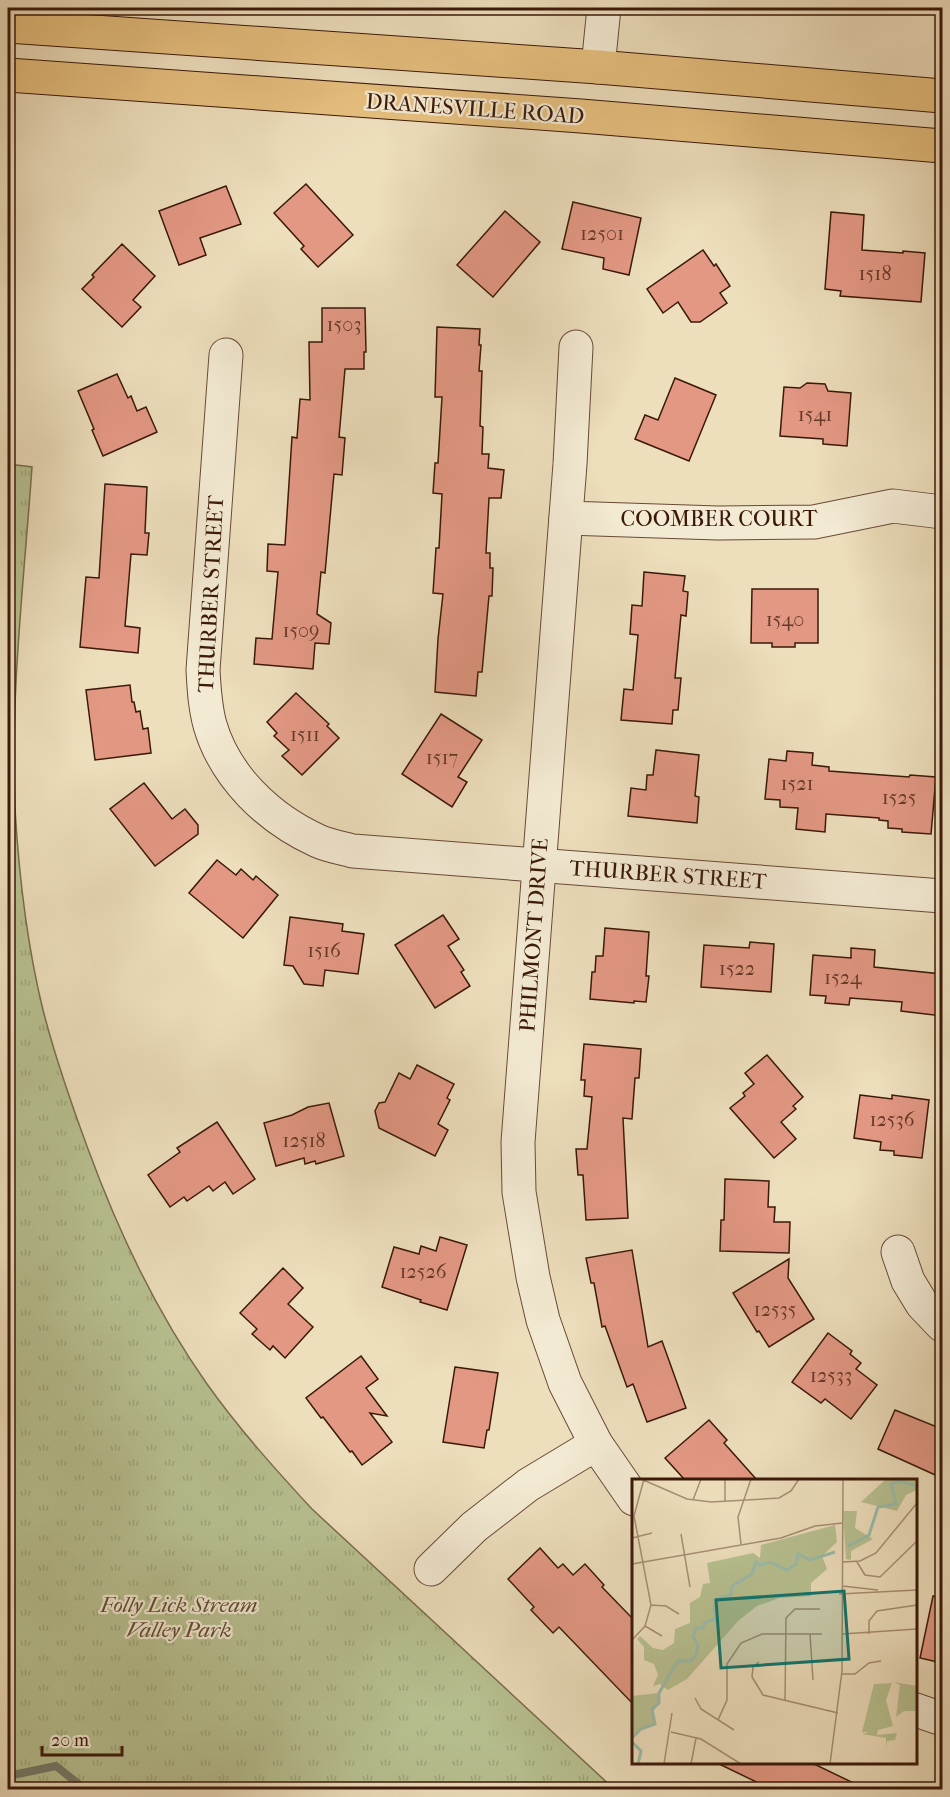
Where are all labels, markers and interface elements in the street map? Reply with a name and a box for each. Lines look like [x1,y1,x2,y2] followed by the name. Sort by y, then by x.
[365,88,585,130] street label: DRANESVILLE ROAD
[580,222,624,245] house number: 12501
[859,262,891,285] house number: 1518
[327,313,361,336] house number: 1503
[798,403,832,426] house number: 1541
[193,494,229,693] street label: THURBER STREET
[621,506,819,532] street label: COOMBER COURT
[766,608,804,631] house number: 1540
[282,619,320,642] house number: 1509
[290,723,320,746] house number: 1511
[426,746,459,769] house number: 1517
[780,772,814,795] house number: 1521
[882,786,916,809] house number: 1525
[514,837,554,1033] street label: PHILMONT DRIVE
[569,855,769,895] street label: THURBER STREET
[307,939,341,962] house number: 1516
[719,957,755,980] house number: 1522
[824,966,863,989] house number: 1524
[869,1108,915,1131] house number: 12536
[282,1129,326,1152] house number: 12518
[399,1260,447,1283] house number: 12526
[754,1298,796,1321] house number: 12535
[810,1364,852,1387] house number: 12533
[632,1479,917,1764] inset map
[99,1592,258,1643] park label: Folly Lick Stream Valley Park
[42,1719,122,1757] scale bar
[51,1730,89,1751] text: 20 m

